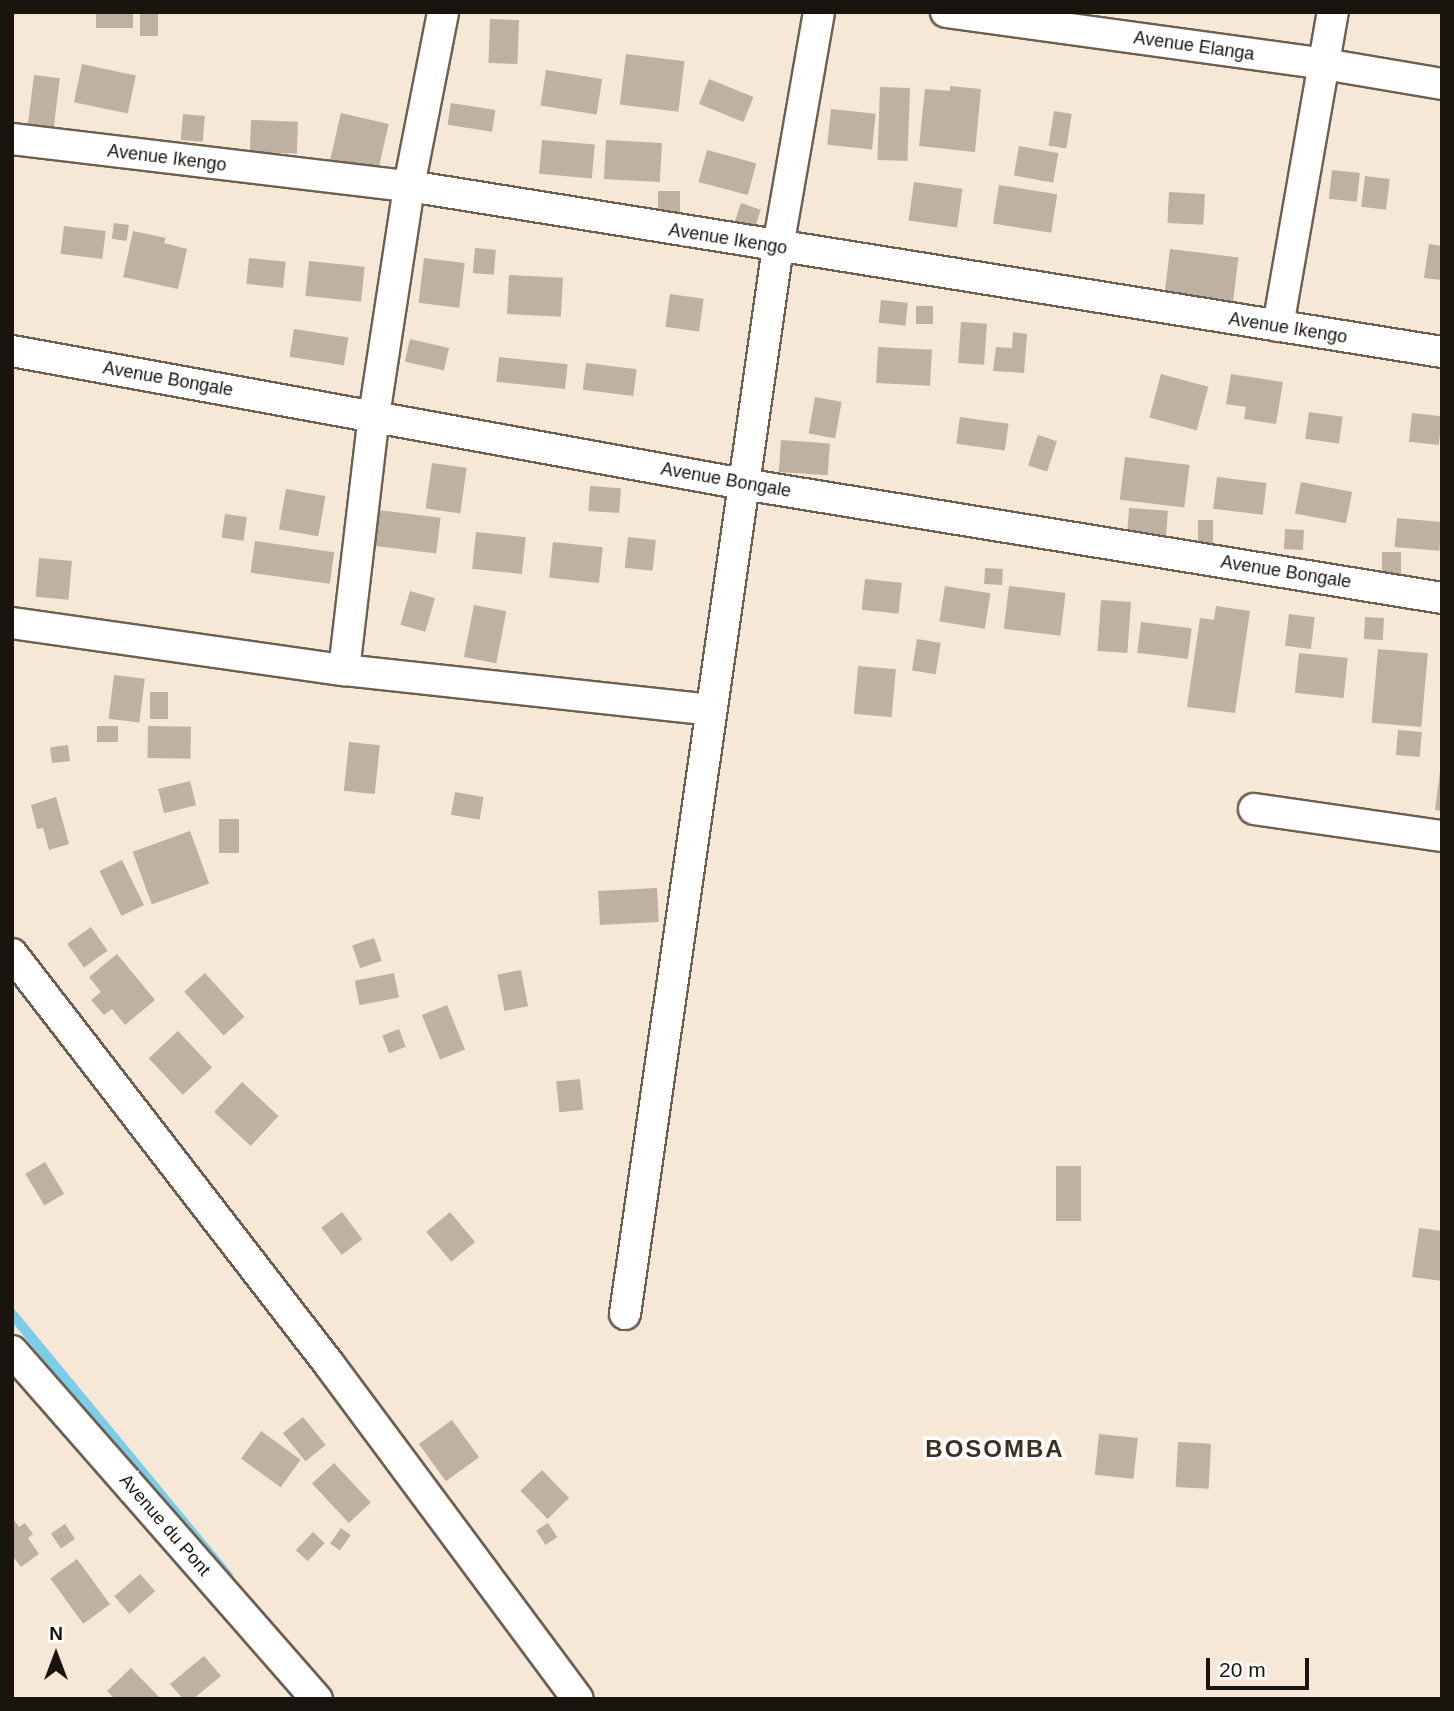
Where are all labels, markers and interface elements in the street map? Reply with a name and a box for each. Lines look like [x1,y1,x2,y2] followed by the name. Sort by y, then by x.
[1132,27,1256,65] street label: Avenue Elanga
[106,140,228,176] street label: Avenue Ikengo
[667,219,789,259] street label: Avenue Ikengo
[1227,308,1349,348] street label: Avenue Ikengo
[101,357,235,401] street label: Avenue Bongale
[659,458,793,502] street label: Avenue Bongale
[1219,551,1353,593] street label: Avenue Bongale
[926,1435,1064,1463] district label: BOSOMBA
[115,1470,215,1580] street label: Avenue du Pont
[21,1620,91,1690] north arrow
[49,1623,63,1644] text: N
[1209,1644,1312,1688] scale bar
[1219,1658,1266,1681] text: 20 m

